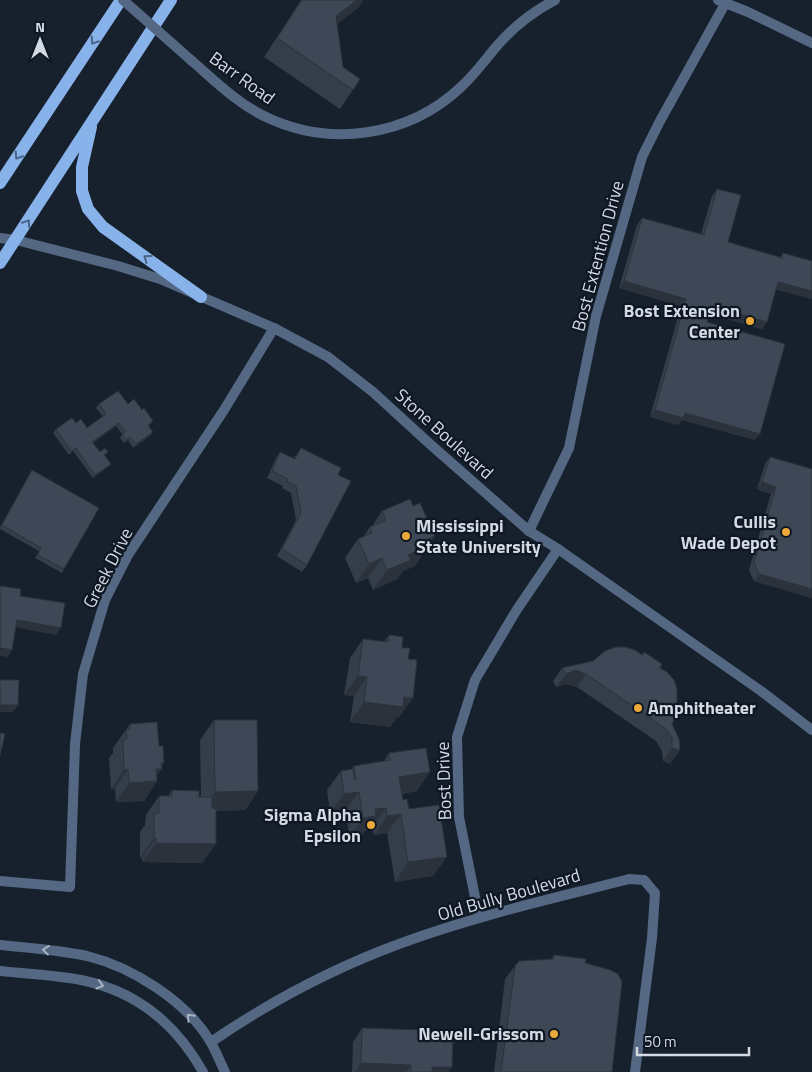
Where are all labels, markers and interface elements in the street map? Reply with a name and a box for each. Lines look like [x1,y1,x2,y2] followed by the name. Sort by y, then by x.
[15,15,65,65] north arrow
[35,16,45,37] text: N
[91,35,100,44] one-way arrow
[204,44,281,111] street label: Barr Road
[15,151,24,160] one-way arrow
[564,177,631,334] street label: Bost Extention Drive
[20,219,30,228] one-way arrow
[143,255,153,264] one-way arrow
[624,297,740,345] place label: Bost Extension Center
[744,315,756,327] marker: Bost Extension Center
[389,382,500,485] street label: Stone Boulevard
[681,508,776,556] place label: Cullis Wade Depot
[416,512,541,560] place label: Mississippi State University
[76,523,139,613] street label: Greek Drive
[780,526,792,538] marker: Cullis Wade Depot
[400,530,412,542] marker: Mississippi State University
[648,694,756,721] place label: Amphitheater
[632,702,644,714] marker: Amphitheater
[429,741,458,821] street label: Bost Drive
[264,801,361,849] place label: Sigma Alpha Epsilon
[365,819,377,831] marker: Sigma Alpha Epsilon
[434,861,583,928] street label: Old Bully Boulevard
[41,945,49,956] one-way arrow
[95,980,104,990] one-way arrow
[186,1014,195,1023] one-way arrow
[418,1020,544,1047] place label: Newell-Grissom
[637,1024,750,1056] scale bar
[548,1028,560,1040] marker: Newell-Grissom
[644,1030,677,1053] text: 50 m

